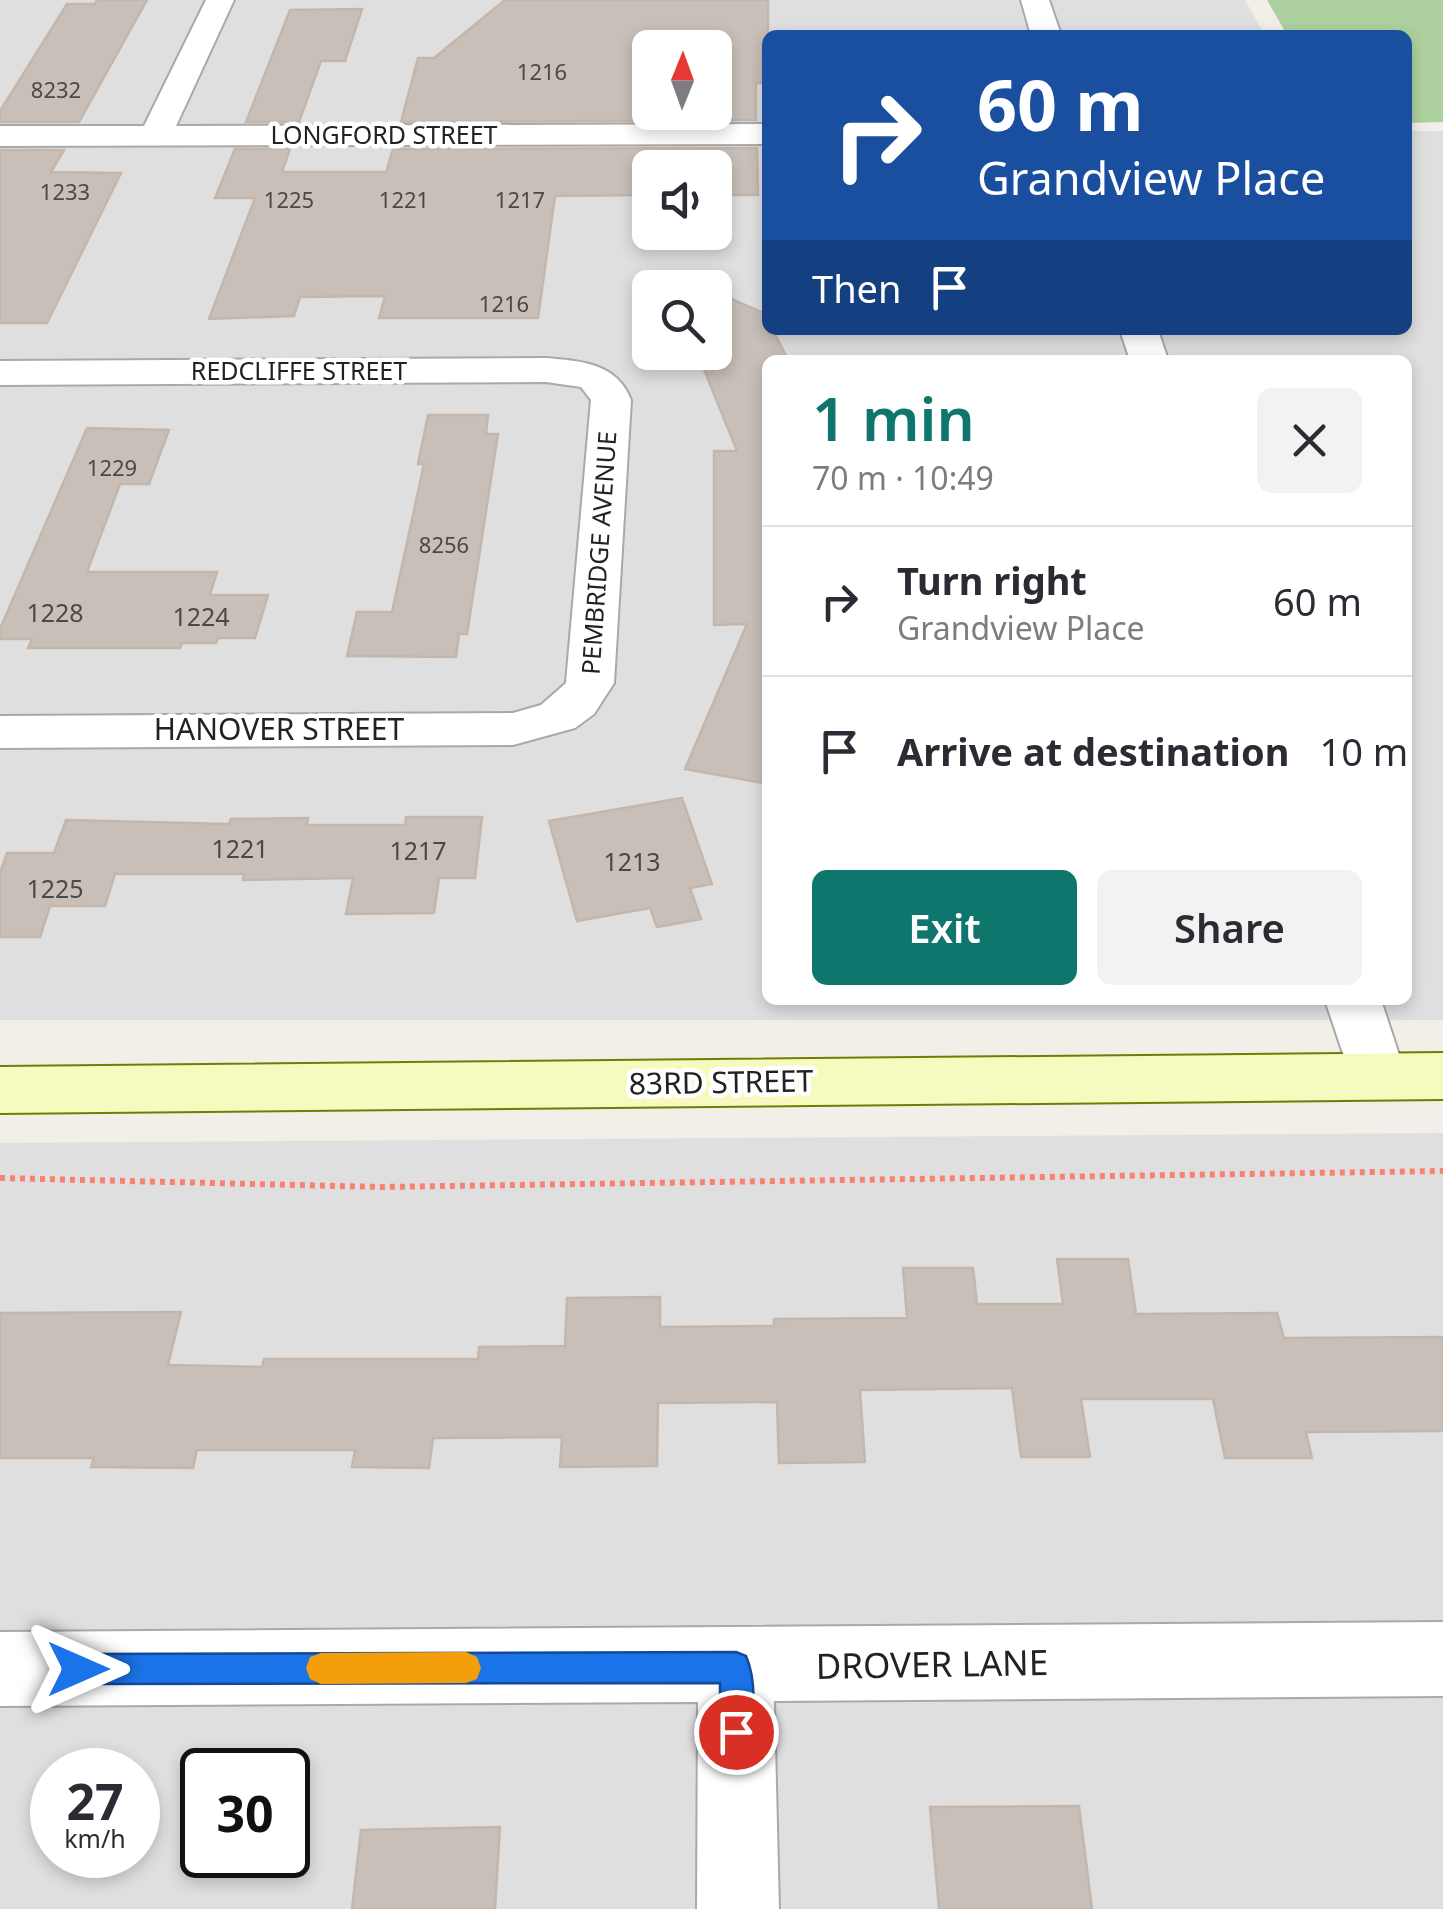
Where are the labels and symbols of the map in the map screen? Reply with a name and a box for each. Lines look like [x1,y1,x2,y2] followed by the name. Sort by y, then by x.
[632,30,732,130] north arrow
[517,56,567,86] house number: 1216
[31,74,81,104] house number: 8232
[270,117,498,151] street label: LONGFORD STREET
[40,176,90,206] house number: 1233
[264,184,314,214] house number: 1225
[379,184,429,214] house number: 1221
[495,184,545,214] house number: 1217
[479,288,529,318] house number: 1216
[191,353,407,387] street label: REDCLIFFE STREET
[573,430,623,676] street label: PEMBRIDGE AVENUE
[87,452,137,482] house number: 1229
[419,529,469,559] house number: 8256
[26,595,84,629] house number: 1228
[172,599,230,633] house number: 1224
[154,708,404,749] street label: HANOVER STREET
[211,831,269,865] house number: 1221
[389,833,447,867] house number: 1217
[603,844,661,878] house number: 1213
[26,871,84,905] house number: 1225
[628,1059,814,1104] street label: 83RD STREET
[26,1617,130,1721] position arrow
[815,1638,1049,1689] street label: DROVER LANE
[694,1690,779,1775] pin
[180,1748,310,1878] speed limit sign: 30

